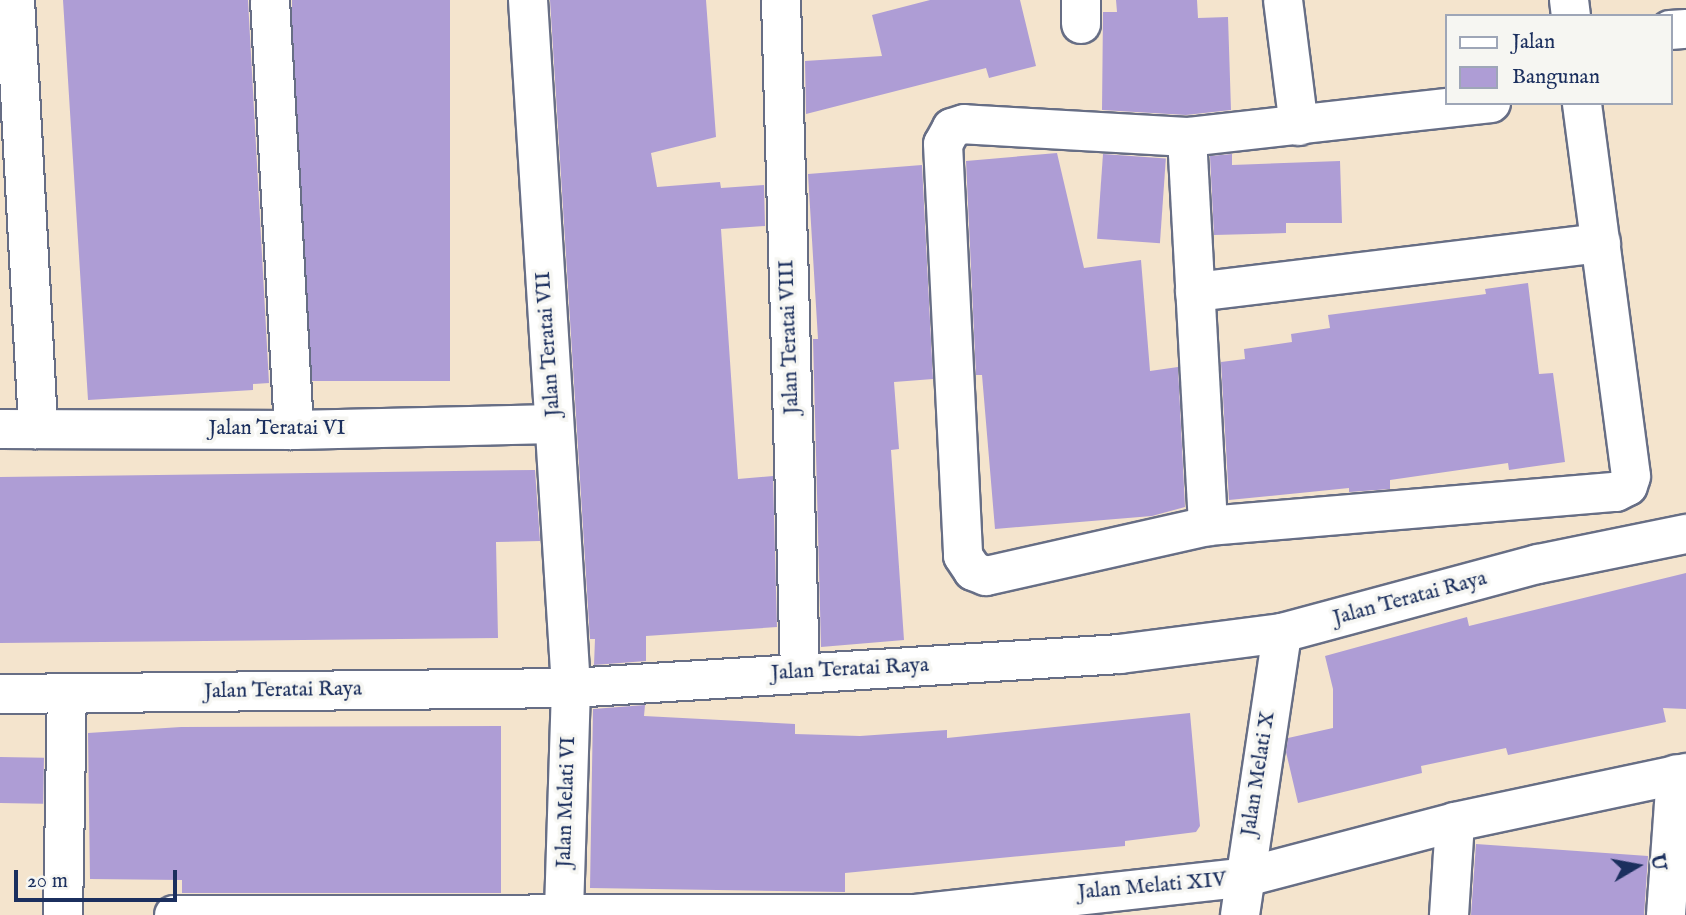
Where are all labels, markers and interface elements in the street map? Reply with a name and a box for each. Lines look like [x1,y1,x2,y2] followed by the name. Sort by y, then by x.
[1444,14,1672,105] legend
[1512,29,1555,56] text: Jalan
[1512,64,1600,91] text: Bangunan
[775,259,805,415] street label: Jalan Teratai VIII
[531,270,567,418] street label: Jalan Teratai VII
[209,416,345,442] street label: Jalan Teratai VI
[1330,566,1490,632] street label: Jalan Teratai Raya
[770,653,930,687] street label: Jalan Teratai Raya
[204,677,362,705] street label: Jalan Teratai Raya
[1237,710,1281,838] street label: Jalan Melati X
[552,736,582,868] street label: Jalan Melati VI
[1602,831,1672,901] north arrow
[1644,852,1671,872] text: U
[18,856,180,900] scale bar
[27,868,68,895] text: 20 m
[1077,868,1227,906] street label: Jalan Melati XIV

